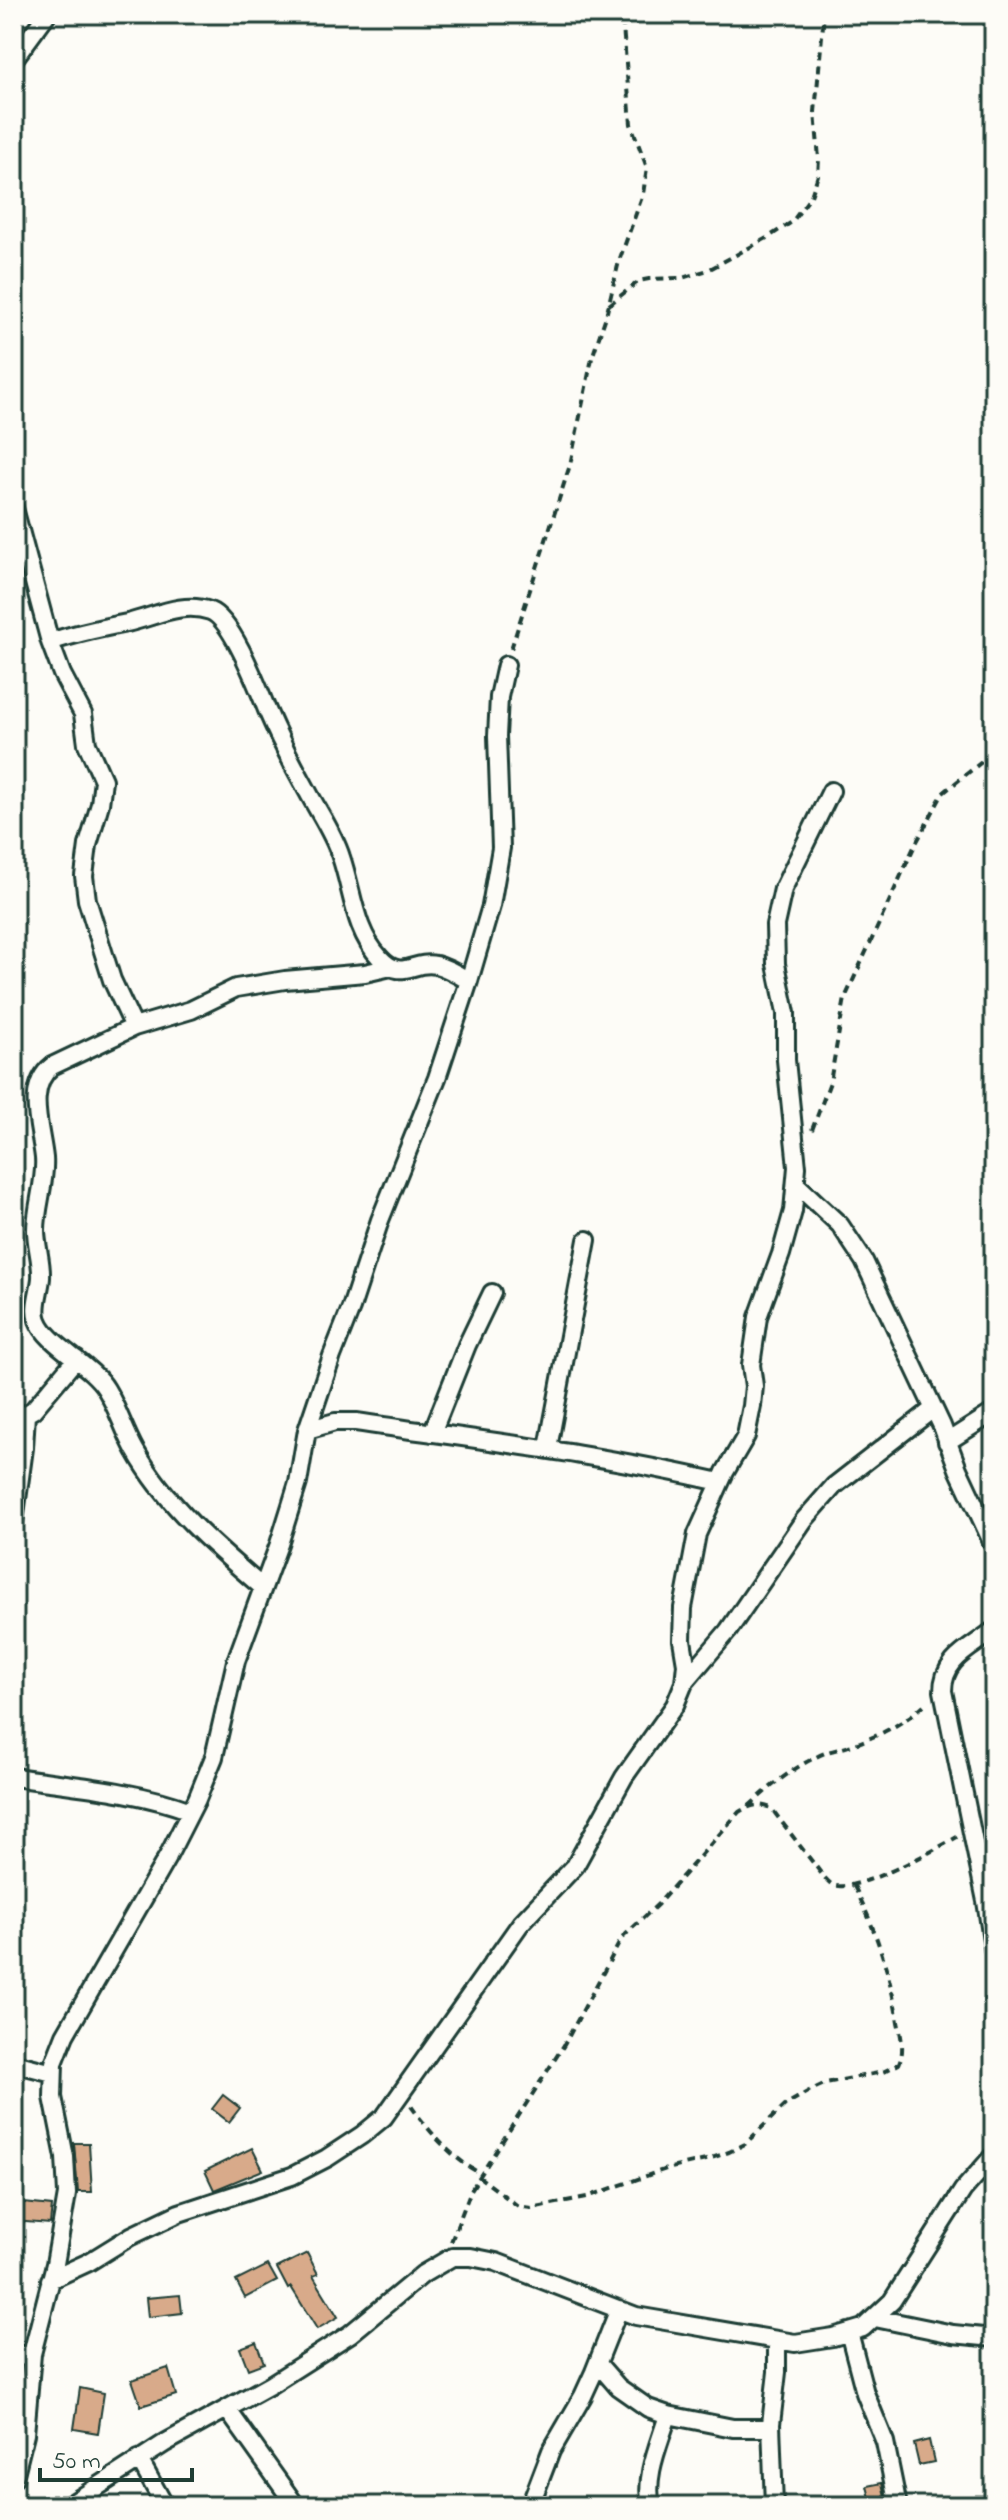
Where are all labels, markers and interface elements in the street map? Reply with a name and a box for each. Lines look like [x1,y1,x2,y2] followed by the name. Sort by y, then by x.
[40,2432,192,2482] scale bar
[52,2445,101,2480] text: 50 m

